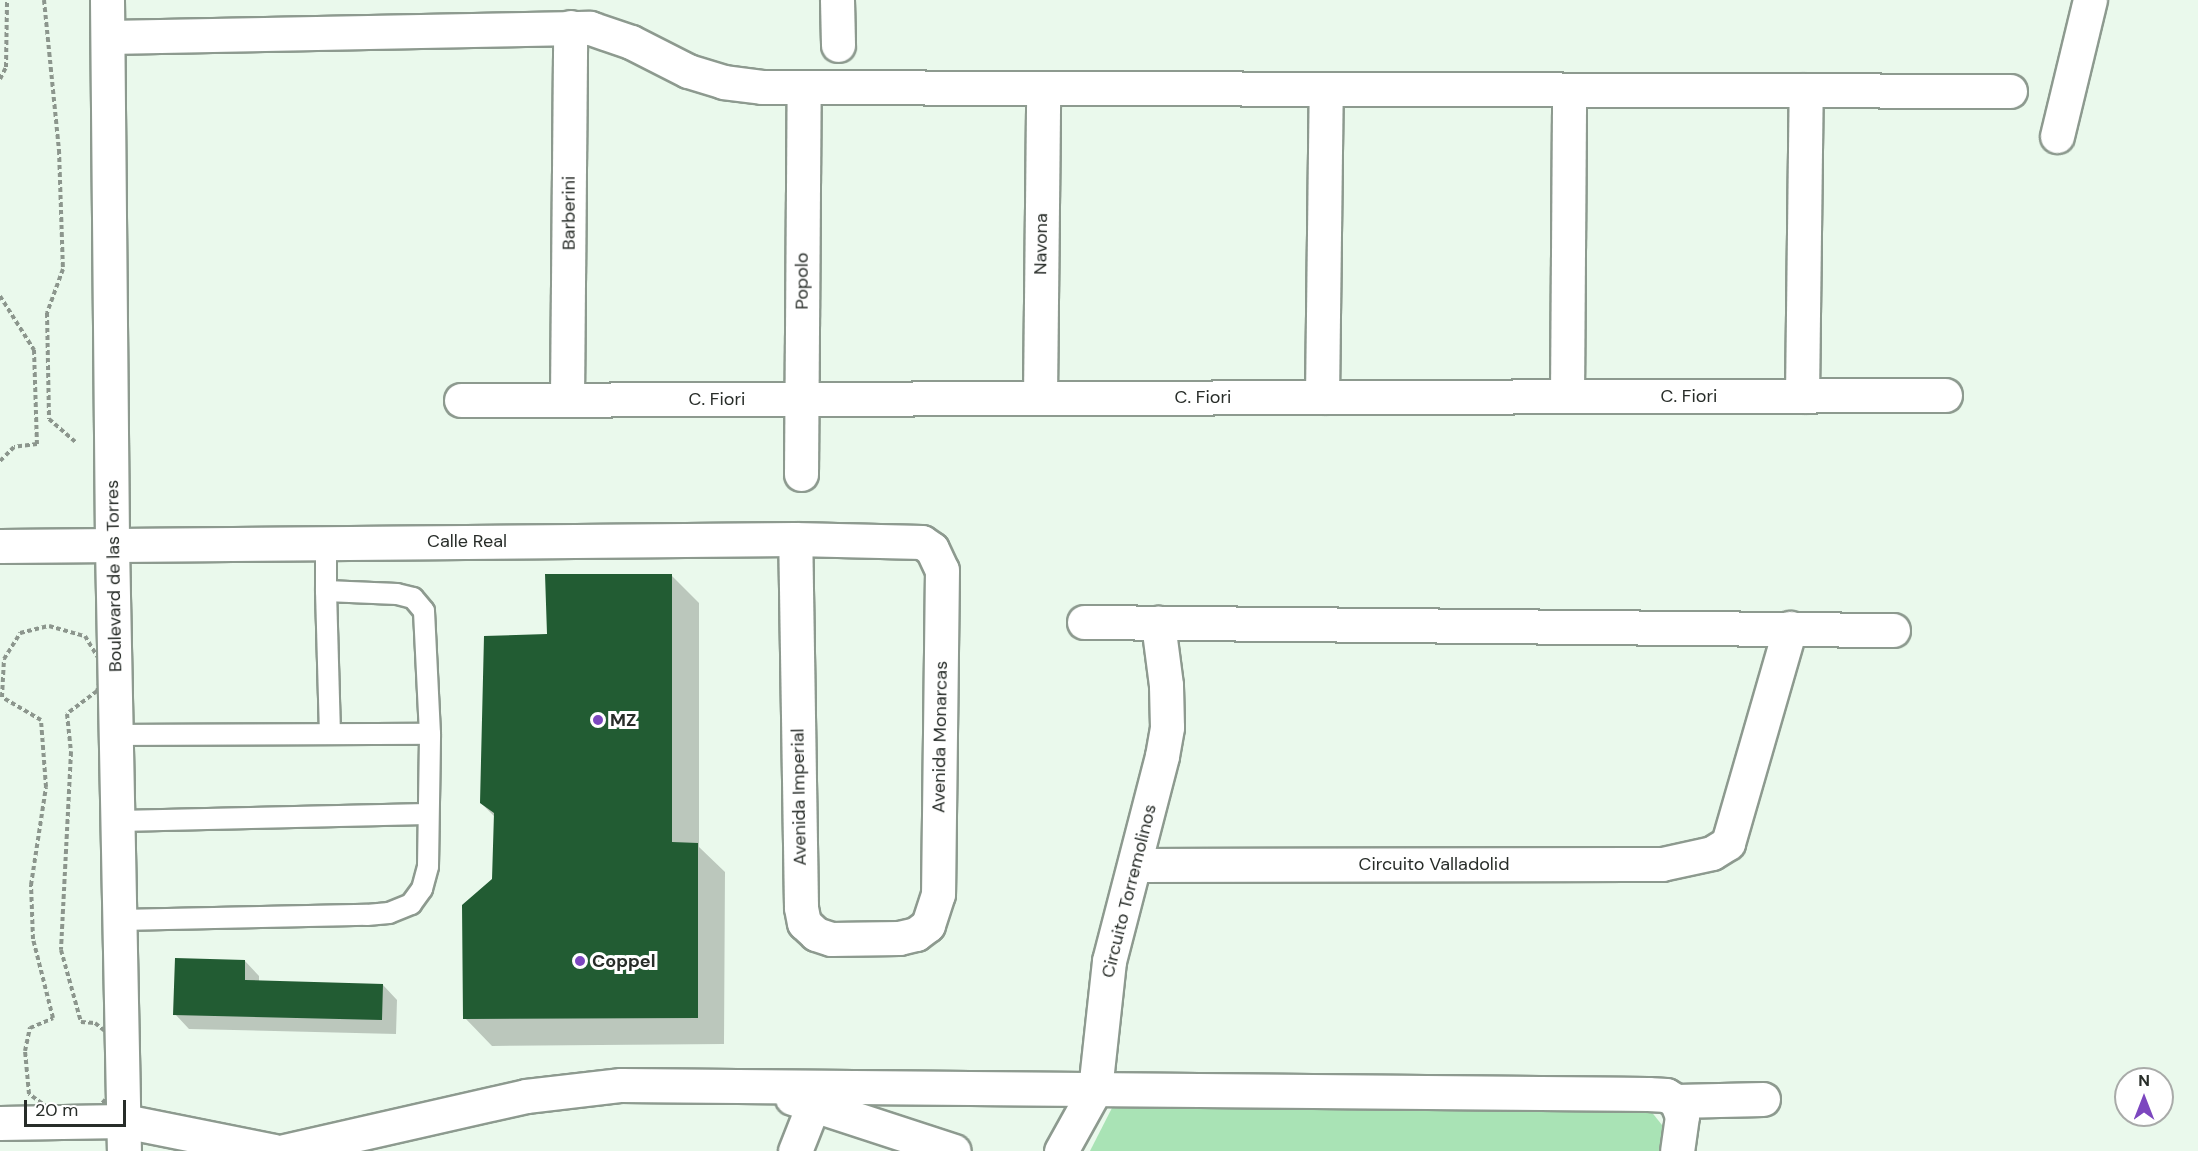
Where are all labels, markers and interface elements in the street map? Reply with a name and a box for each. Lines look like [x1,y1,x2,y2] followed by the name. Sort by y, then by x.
[558,176,580,250] street label: Barberini
[1030,213,1052,275] street label: Navona
[791,252,813,310] street label: Popolo
[1661,385,1717,407] street label: C. Fiori
[1175,386,1231,408] street label: C. Fiori
[689,388,745,410] street label: C. Fiori
[102,480,126,672] street label: Boulevard de las Torres
[427,530,507,552] street label: Calle Real
[928,661,952,813] street label: Avenida Monarcas
[610,709,636,731] place label: MZ
[591,713,605,727] marker: MZ
[787,728,811,866] street label: Avenida Imperial
[1097,802,1161,980] street label: Circuito Torremolinos
[1359,853,1509,875] street label: Circuito Valladolid
[592,950,655,972] place label: Coppel
[573,954,587,968] marker: Coppel
[2114,1067,2174,1127] north arrow
[2138,1070,2150,1091] text: N
[27,1088,129,1126] scale bar
[35,1098,78,1122] text: 20 m

